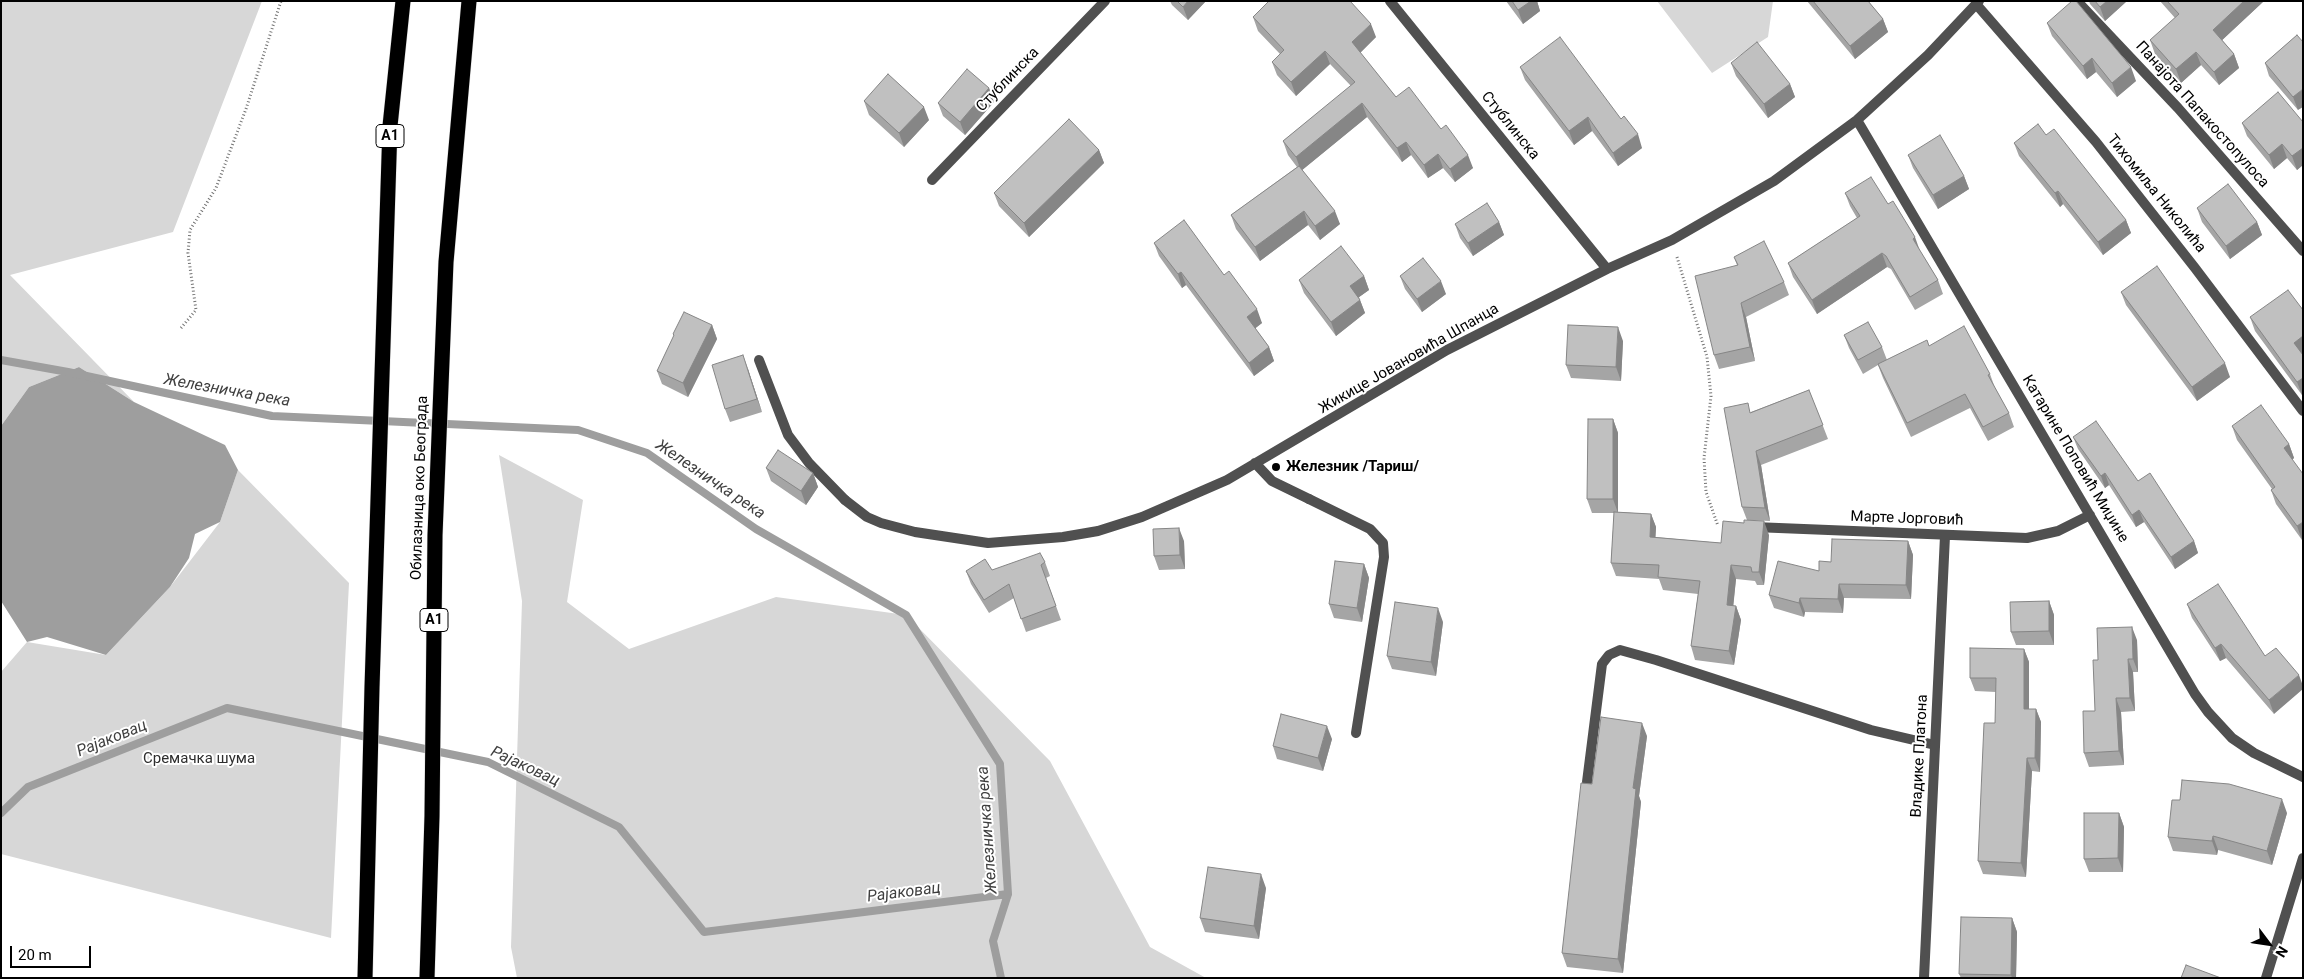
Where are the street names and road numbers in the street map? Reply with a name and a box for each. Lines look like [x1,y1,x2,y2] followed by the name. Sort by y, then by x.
[2131,38,2273,192] street label: Панајота Папакостопулоса
[973,44,1043,116] street label: Стублинска
[1477,88,1543,164] street label: Стублинска
[376,124,404,148] road number: A1
[2103,131,2209,257] street label: Тихомиља Николића
[1316,300,1502,418] street label: Жикице Јовановића Шпанца
[2018,372,2132,546] street label: Катарине Поповић Миџине
[408,395,432,581] street label: Обилазница око Београда
[1850,508,1964,530] street label: Марте Јорговић
[420,608,448,632] road number: A1
[1908,694,1932,818] street label: Владике Платона

